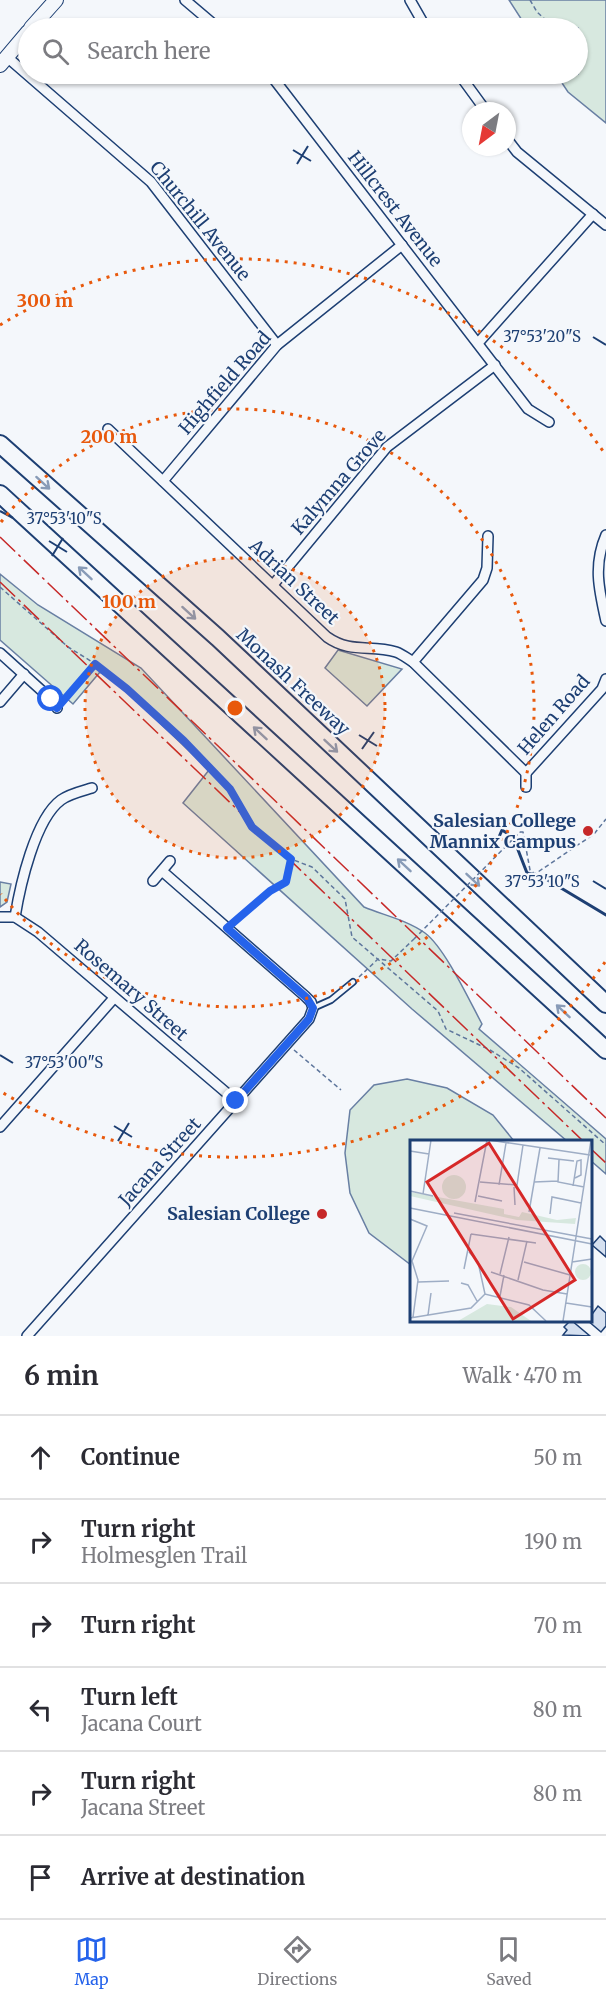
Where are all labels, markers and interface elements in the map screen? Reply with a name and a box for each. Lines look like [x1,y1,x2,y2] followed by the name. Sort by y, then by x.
[18,18,588,84] search box
[39,35,72,68] icon: search
[87,37,210,65] text: Search here
[462,102,516,156] north arrow
[343,146,448,271] street label: Hillcrest Avenue
[145,156,256,285] street label: Churchill Avenue
[17,289,73,312] text: 300 m
[174,326,276,439] street label: Highfield Road
[503,327,581,346] text: 37°53'20"S
[286,424,391,539] street label: Kalymna Grove
[81,425,137,448] text: 200 m
[35,477,51,490] one-way arrow
[26,509,102,528] text: 37°53'10"S
[244,533,344,629] street label: Adrian Street
[78,565,93,580] one-way arrow
[102,590,156,613] text: 100 m
[181,606,196,620] one-way arrow
[232,623,355,741] street label: Monash Freeway
[513,670,595,759] street label: Helen Road
[37,685,63,711] route start
[225,698,245,718] centre of rings
[253,726,268,740] one-way arrow
[324,739,339,753] one-way arrow
[430,809,576,853] place label: Salesian College Mannix Campus
[581,824,595,838] marker: Salesian College Mannix Campus
[397,858,412,872] one-way arrow
[504,872,580,891] text: 37°53'10"S
[465,873,480,887] one-way arrow
[70,934,193,1045] street label: Rosemary Street
[556,1004,571,1018] one-way arrow
[25,1053,103,1072] text: 37°53'00"S
[222,1087,248,1113] route end
[113,1112,206,1212] street label: Jacana Street
[410,1140,591,1321] inset map
[167,1202,310,1225] place label: Salesian College
[315,1207,329,1221] marker: Salesian College
[24,1359,99,1392] text: 6 min
[463,1363,582,1388] text: Walk · 470 m
[24,1441,57,1474] icon: ahead
[81,1443,180,1471] text: Continue
[533,1445,582,1470] text: 50 m
[81,1515,195,1543] text: Turn right
[24,1525,57,1558] icon: right
[524,1529,582,1554] text: 190 m
[81,1543,247,1568] text: Holmesglen Trail
[24,1609,57,1642] icon: right
[81,1611,195,1639] text: Turn right
[534,1613,582,1638] text: 70 m
[81,1683,178,1711] text: Turn left
[24,1693,57,1726] icon: left
[533,1697,582,1722] text: 80 m
[81,1711,202,1736] text: Jacana Court
[81,1767,195,1795] text: Turn right
[24,1777,57,1810] icon: right
[533,1781,582,1806] text: 80 m
[81,1795,205,1820] text: Jacana Street
[24,1861,57,1894] icon: arrive
[81,1863,305,1891] text: Arrive at destination
[74,1933,109,1989] tab: Map
[257,1933,337,1989] tab: Directions
[486,1933,532,1989] tab: Saved

